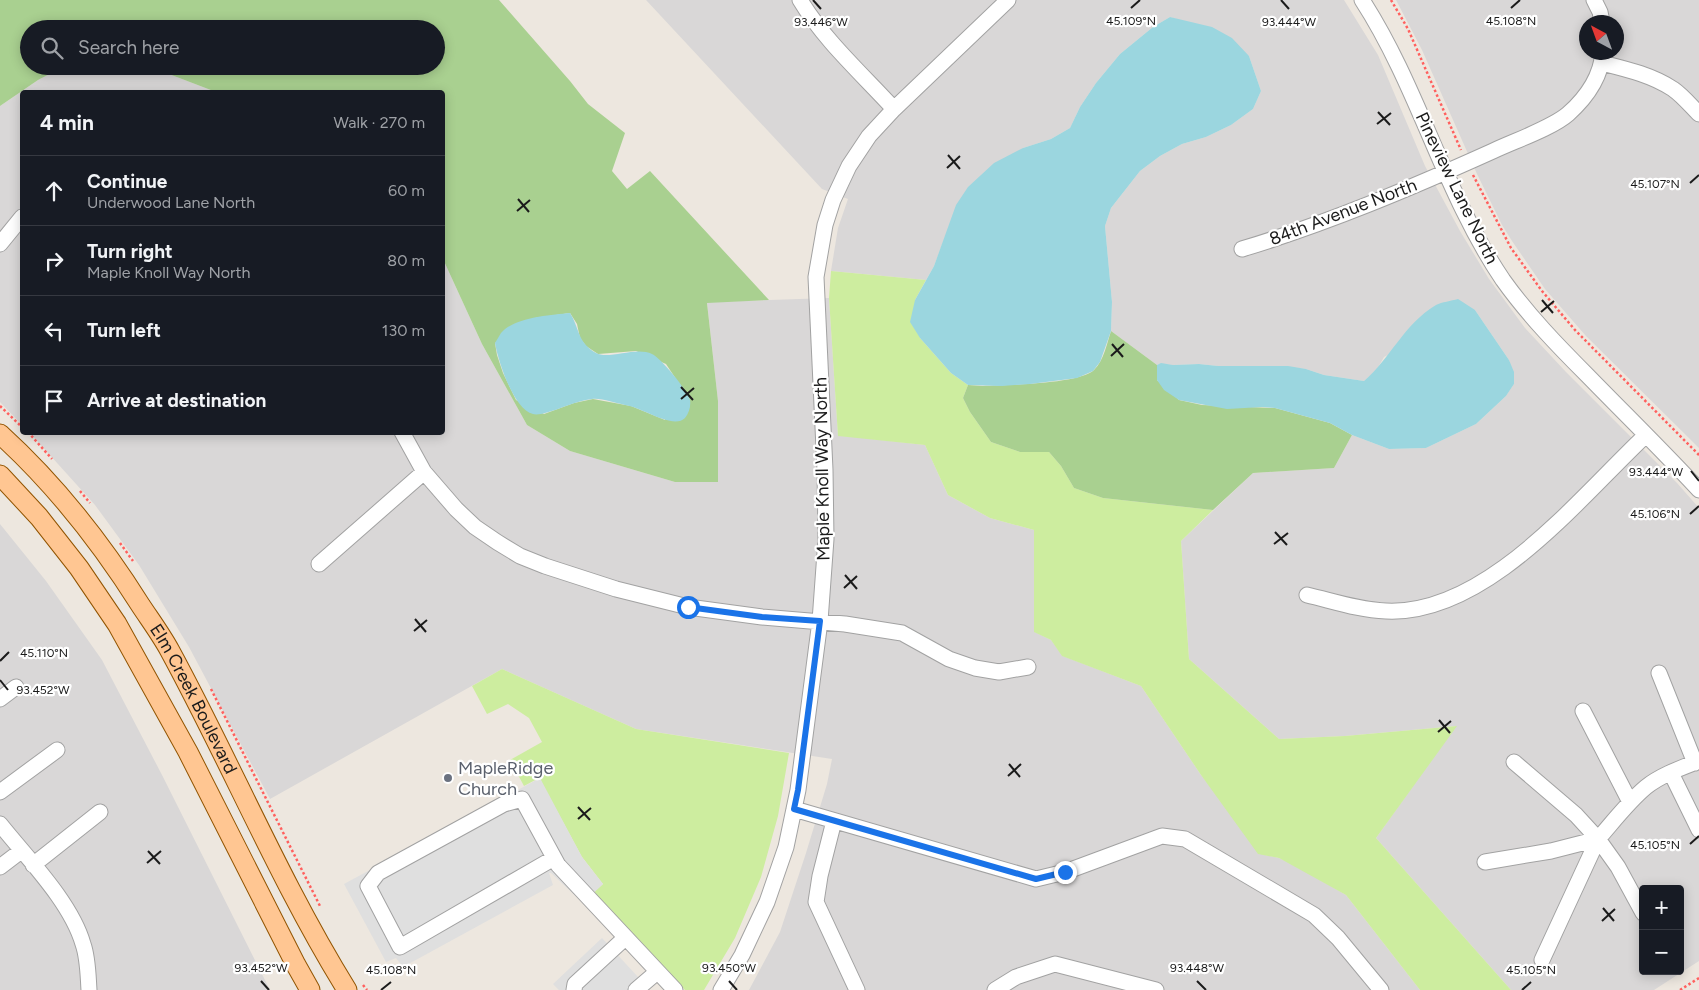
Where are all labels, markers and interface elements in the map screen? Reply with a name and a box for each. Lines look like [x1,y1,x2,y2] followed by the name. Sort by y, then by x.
[1106,14,1156,28] text: 45.109°N
[1486,14,1536,28] text: 45.108°N
[794,15,848,29] text: 93.446°W
[1262,15,1317,29] text: 93.444°W
[1579,15,1624,60] north arrow
[20,20,445,75] search box
[38,34,66,62] icon: search
[78,36,180,59] text: Search here
[1411,109,1503,267] street label: Pineview Lane North
[40,110,94,135] text: 4 min
[334,113,425,132] text: Walk · 270 m
[87,170,167,193] text: Continue
[1266,174,1420,250] street label: 84th Avenue North
[40,177,68,205] icon: ahead
[1630,177,1680,191] text: 45.107°N
[388,181,425,200] text: 60 m
[87,193,255,212] text: Underwood Lane North
[87,240,173,263] text: Turn right
[40,247,68,275] icon: right
[387,251,425,270] text: 80 m
[87,263,250,282] text: Maple Knoll Way North
[40,317,68,345] icon: left
[87,319,161,342] text: Turn left
[382,321,425,340] text: 130 m
[809,377,835,561] street label: Maple Knoll Way North
[40,387,68,415] icon: arrive
[87,389,266,412] text: Arrive at destination
[1629,465,1684,479] text: 93.444°W
[1630,507,1680,521] text: 45.106°N
[677,596,700,619] route start
[145,620,242,778] street label: Elm Creek Boulevard
[20,646,68,660] text: 45.110°N
[17,683,70,697] text: 93.452°W
[458,757,553,800] place label: MapleRidge Church
[442,772,454,784] marker: MapleRidge Church
[1630,838,1680,852] text: 45.105°N
[1054,861,1077,884] route end
[1639,885,1684,975] map controls
[1639,885,1684,930] button: +
[1639,930,1684,975] button: −
[235,961,288,975] text: 93.452°W
[702,961,756,975] text: 93.450°W
[1170,961,1224,975] text: 93.448°W
[366,963,416,977] text: 45.108°N
[1506,963,1556,977] text: 45.105°N

